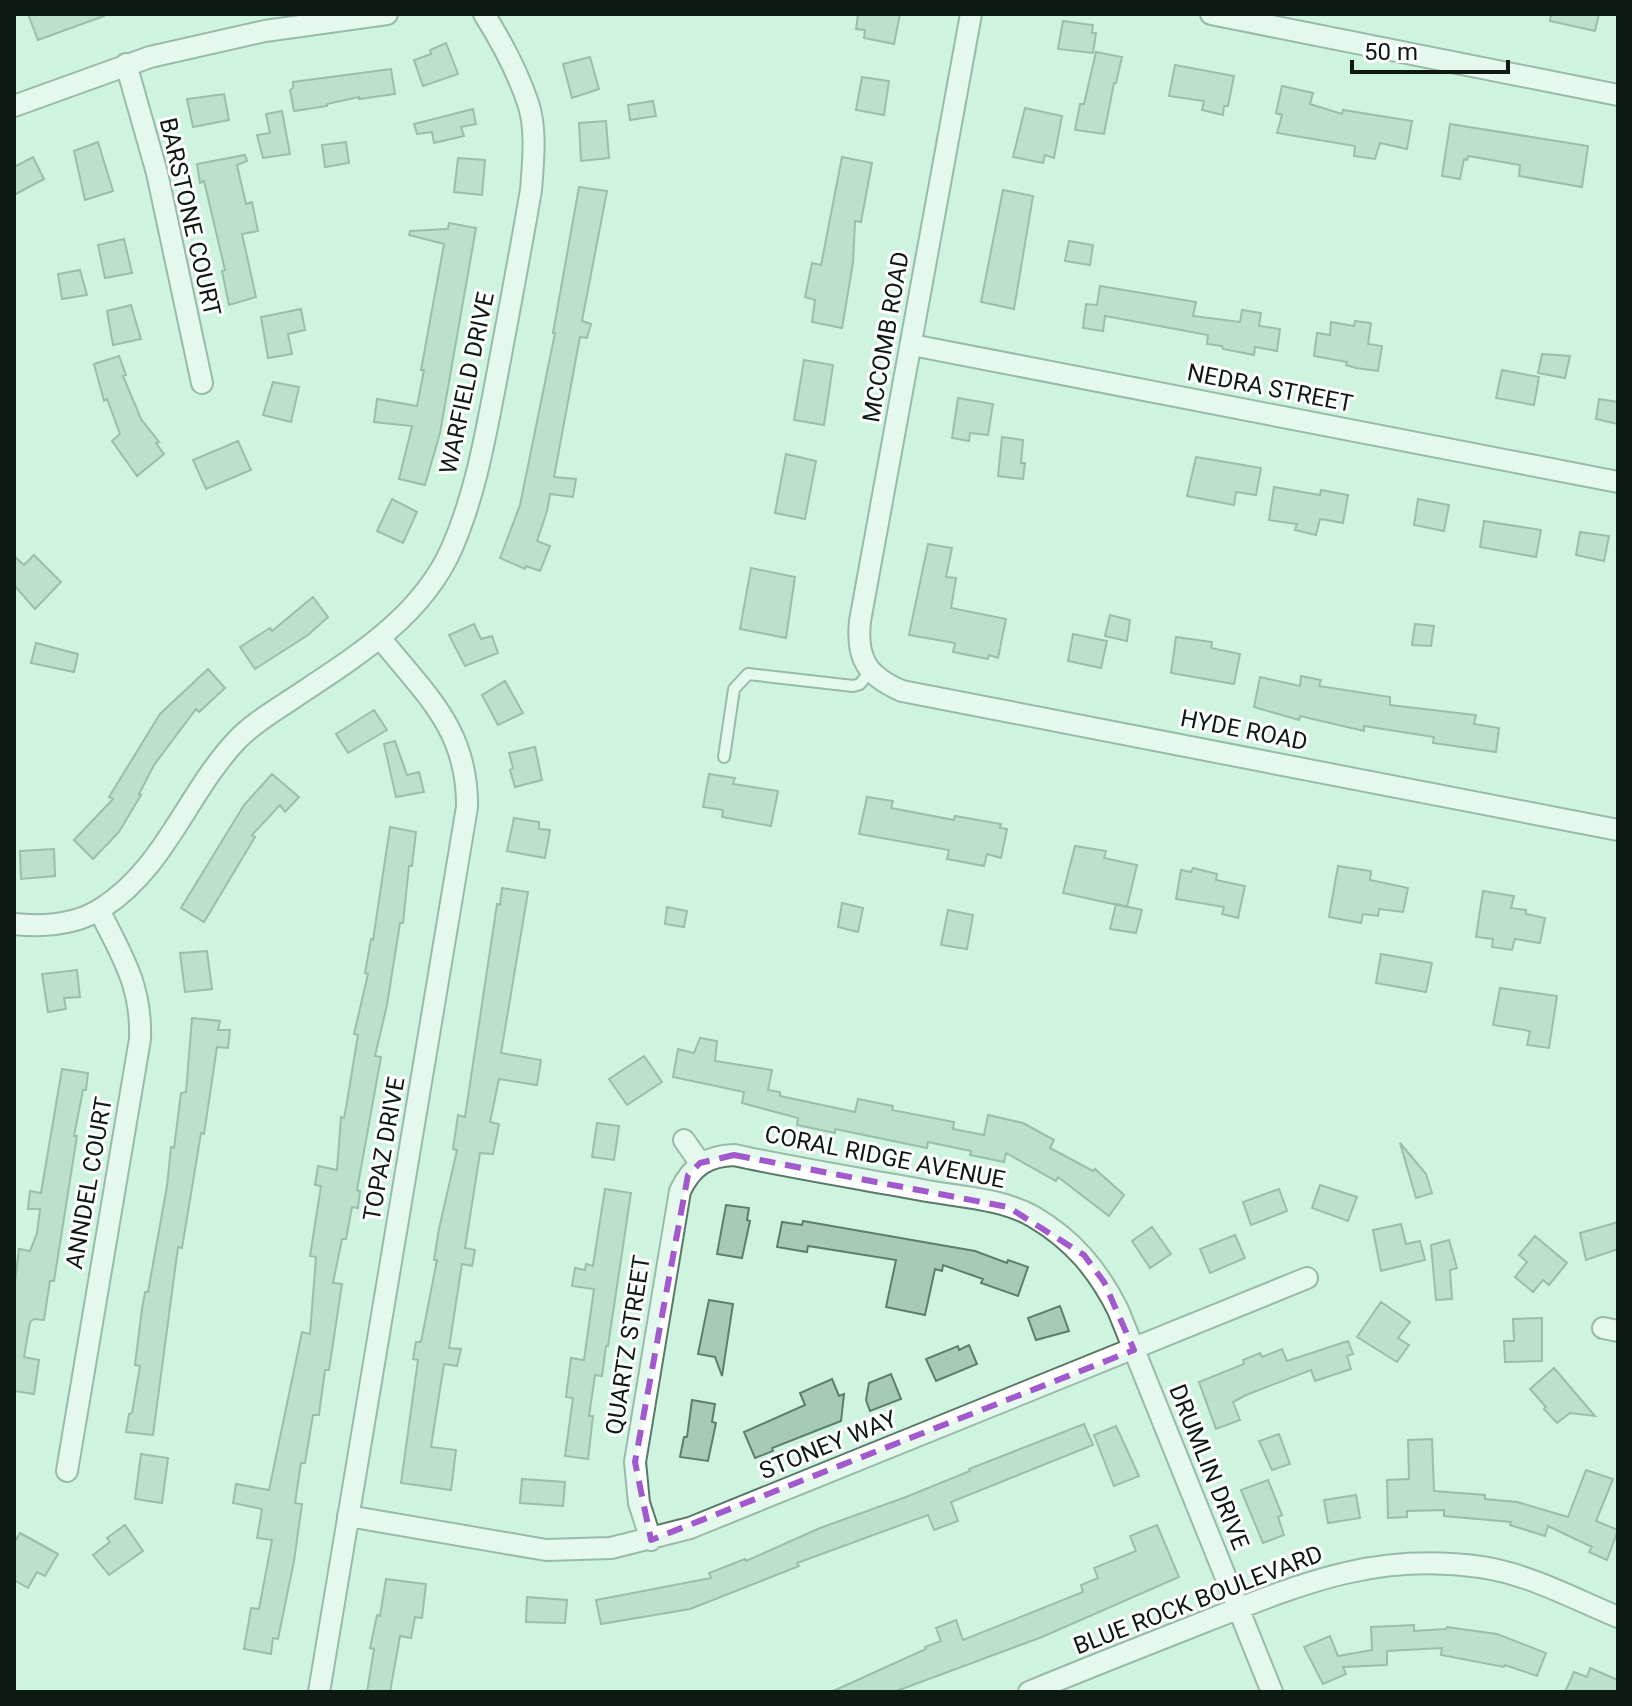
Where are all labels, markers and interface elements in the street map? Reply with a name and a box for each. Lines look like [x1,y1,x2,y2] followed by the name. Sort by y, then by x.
[1352,24,1508,74] scale bar
[1364,38,1418,66] text: 50 m
[154,115,226,319] street label: BARSTONE COURT
[857,249,915,425] street label: MCCOMB ROAD
[434,289,500,477] street label: WARFIELD DRIVE
[1185,358,1355,418] street label: NEDRA STREET
[1178,704,1310,756] street label: HYDE ROAD
[358,1075,410,1223] street label: TOPAZ DRIVE
[60,1095,118,1271] street label: ANNDEL COURT
[762,1120,1008,1194] street label: CORAL RIDGE AVENUE
[600,1253,656,1437] street label: QUARTZ STREET
[1163,1380,1255,1554] street label: DRUMLIN DRIVE
[755,1405,901,1485] street label: STONEY WAY
[1070,1540,1326,1660] street label: BLUE ROCK BOULEVARD

